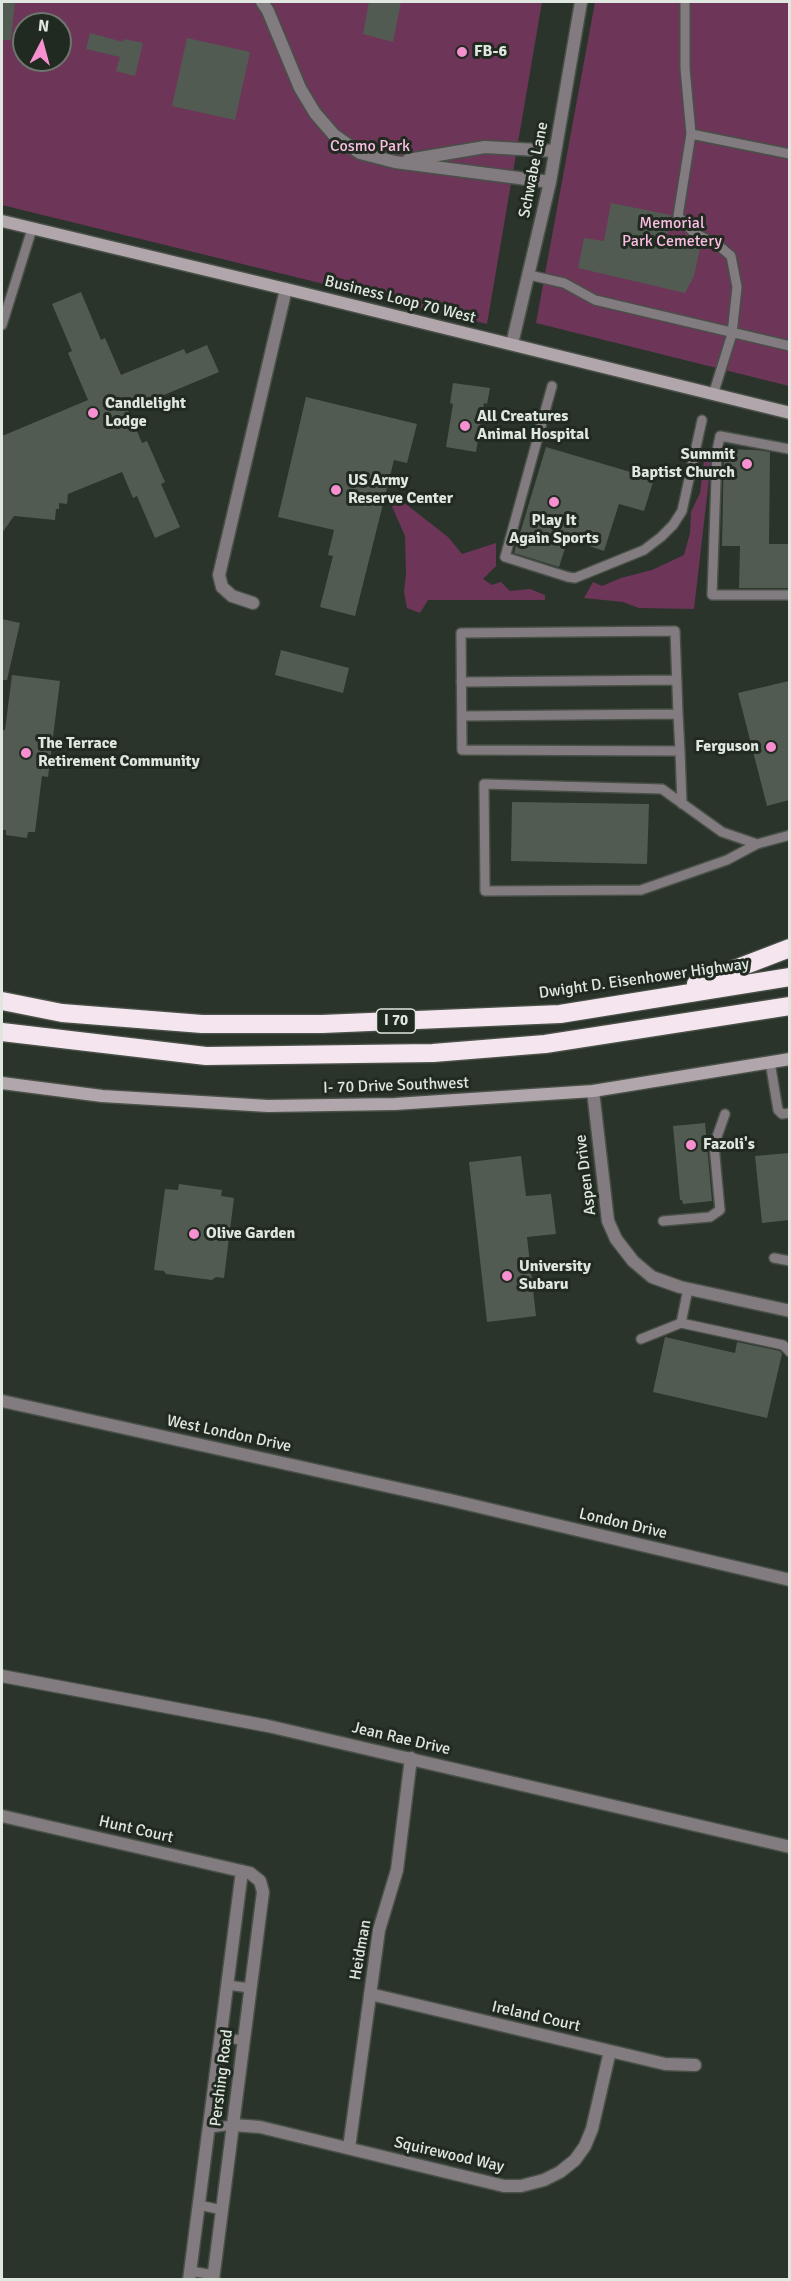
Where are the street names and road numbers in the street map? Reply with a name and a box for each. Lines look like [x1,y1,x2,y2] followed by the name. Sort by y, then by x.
[515,120,553,220] street label: Schwabe Lane
[322,272,478,328] street label: Business Loop 70 West
[538,955,750,1003] street label: Dwight D. Eisenhower Highway
[376,1009,416,1033] road number: I 70
[323,1074,469,1098] street label: I- 70 Drive Southwest
[572,1133,600,1217] street label: Aspen Drive
[165,1411,293,1457] street label: West London Drive
[577,1505,669,1543] street label: London Drive
[350,1718,452,1760] street label: Jean Rae Drive
[97,1812,175,1848] street label: Hunt Court
[346,1918,376,1982] street label: Heidman
[490,1997,582,2037] street label: Ireland Court
[207,2028,237,2128] street label: Pershing Road
[392,2133,506,2177] street label: Squirewood Way

